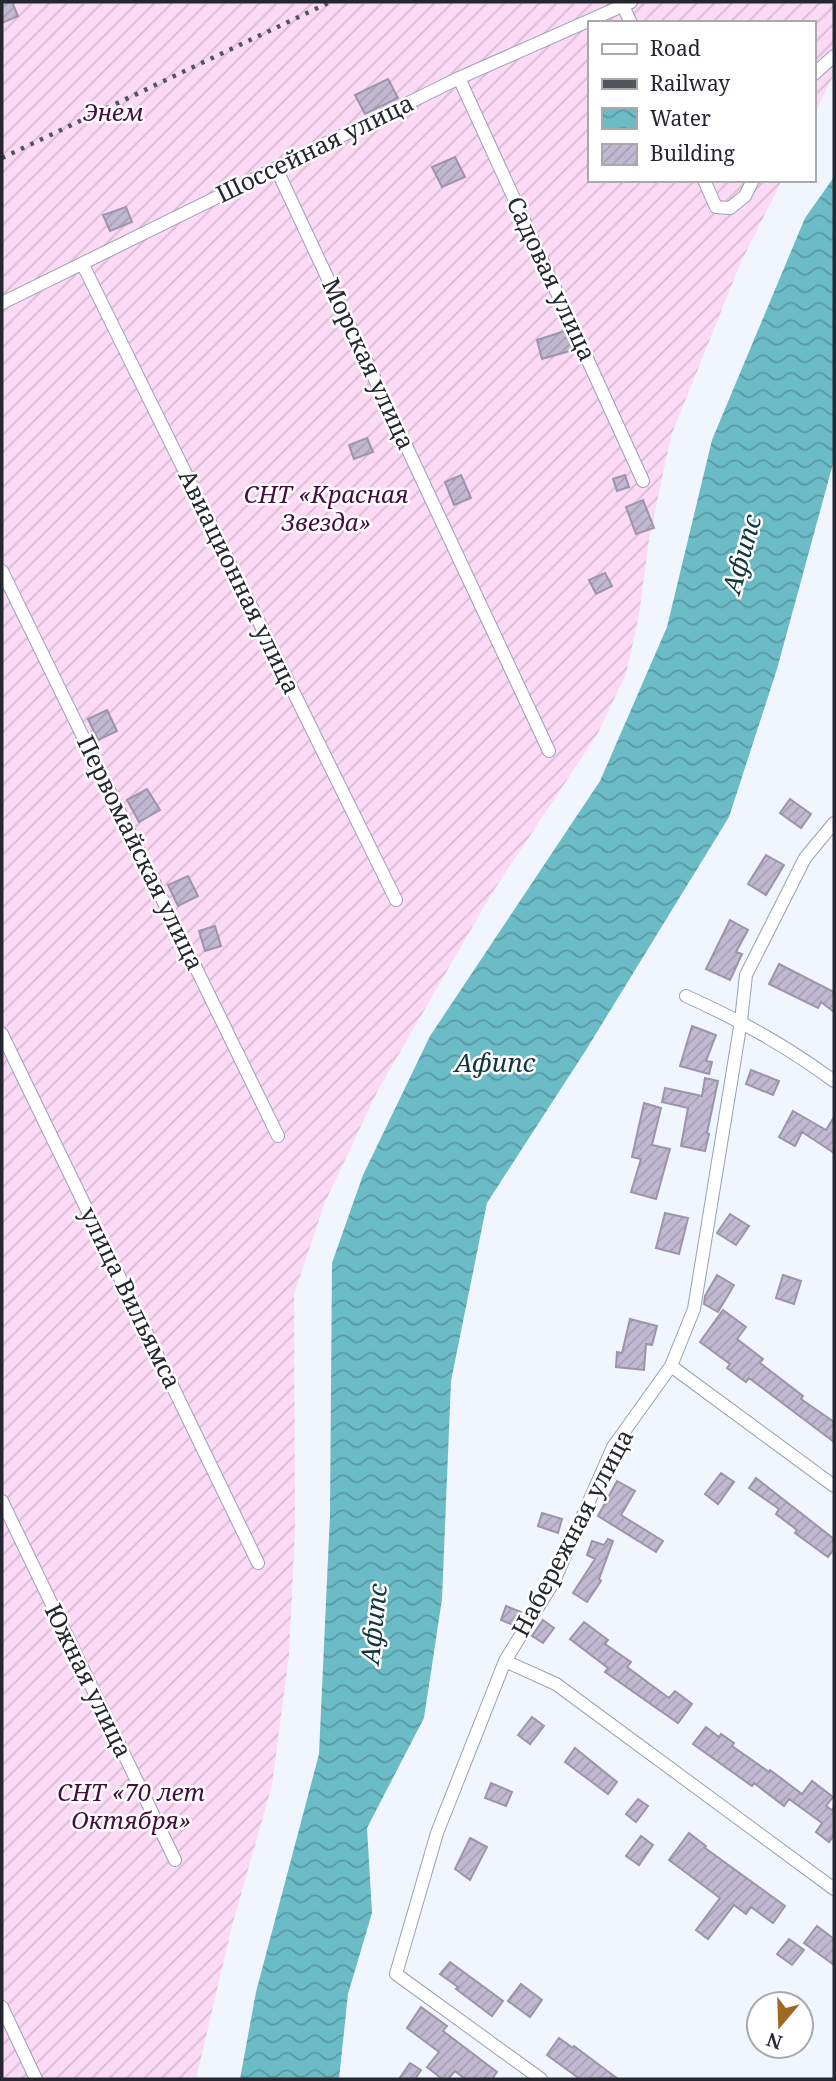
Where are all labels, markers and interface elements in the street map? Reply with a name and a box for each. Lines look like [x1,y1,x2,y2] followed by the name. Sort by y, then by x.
[588,21,815,182] legend
[650,34,701,62] text: Road
[650,69,730,97] text: Railway
[210,85,419,210] street label: Шоссейная улица
[83,95,144,128] park label: Энем
[650,104,711,132] text: Water
[650,139,735,167] text: Building
[500,191,605,366] street label: Садовая улица
[315,272,424,455] street label: Морская улица
[172,464,309,699] street label: Авиационная улица
[244,477,409,538] park label: СНТ «Красная Звезда»
[712,510,770,600] water label: Афипс
[70,729,213,975] street label: Первомайская улица
[452,1044,536,1080] water label: Афипс
[73,1201,190,1394] street label: улица Вильямса
[503,1423,640,1642] street label: Набережная улица
[351,1581,395,1668] water label: Афипс
[38,1598,141,1763] street label: Южная улица
[57,1775,205,1836] park label: СНТ «70 лет Октября»
[745,1990,815,2060] north arrow
[763,2026,786,2056] text: N

